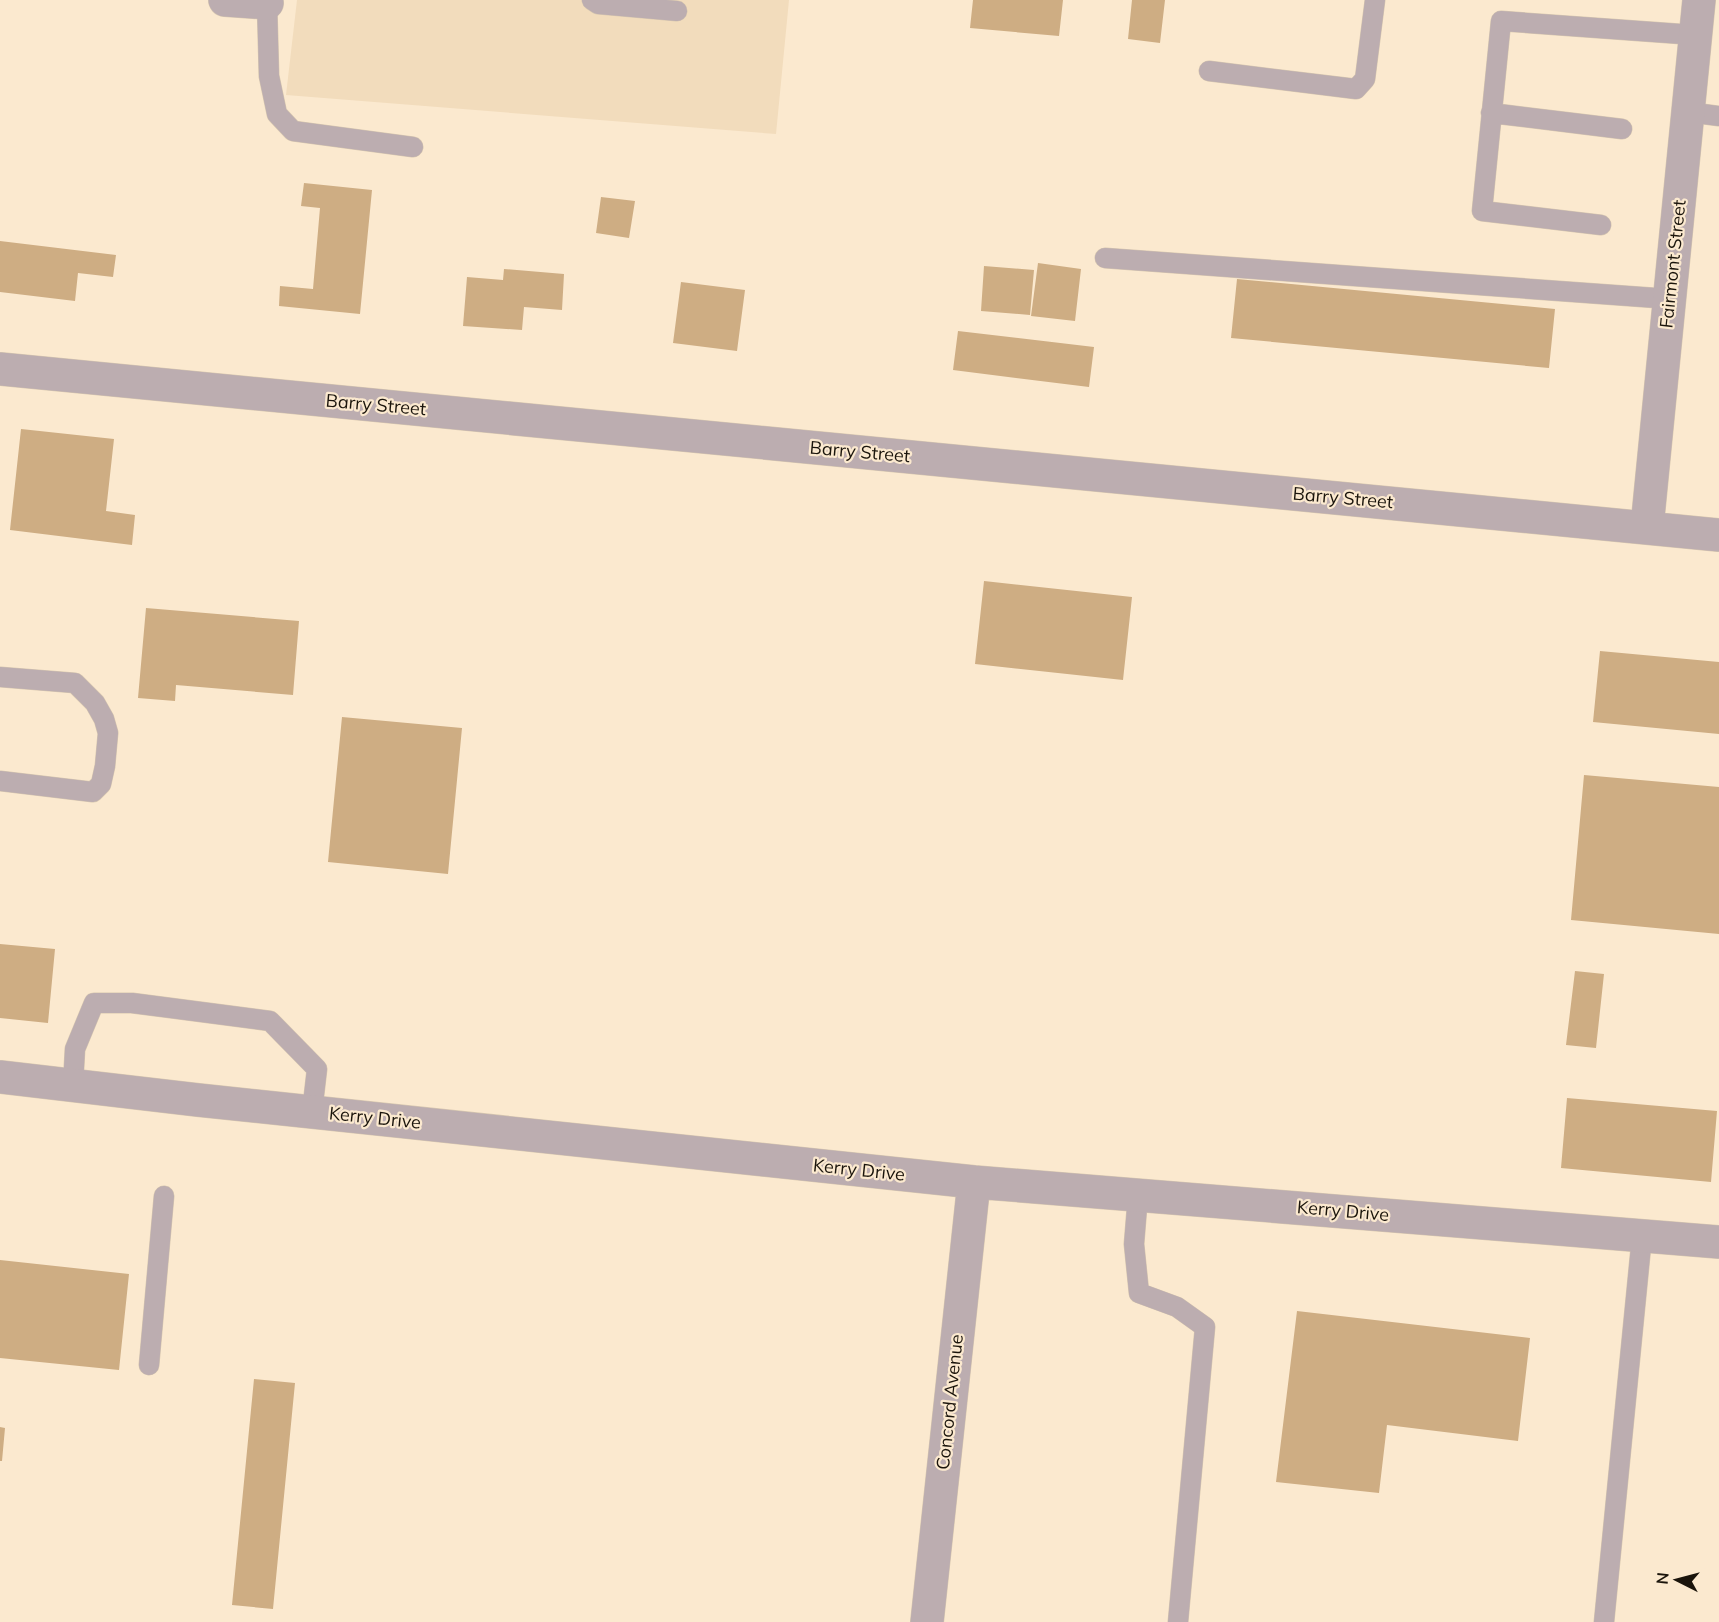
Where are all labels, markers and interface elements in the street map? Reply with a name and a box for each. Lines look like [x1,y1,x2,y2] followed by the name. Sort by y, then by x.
[1654,199,1691,329] street label: Fairmont Street
[325,389,427,420] street label: Barry Street
[809,436,911,467] street label: Barry Street
[1292,482,1394,513] street label: Barry Street
[328,1101,422,1134] street label: Kerry Drive
[812,1153,906,1186] street label: Kerry Drive
[1296,1195,1390,1226] street label: Kerry Drive
[931,1333,968,1471] street label: Concord Avenue
[1647,1550,1707,1610] north arrow
[1652,1571,1673,1585] text: N

